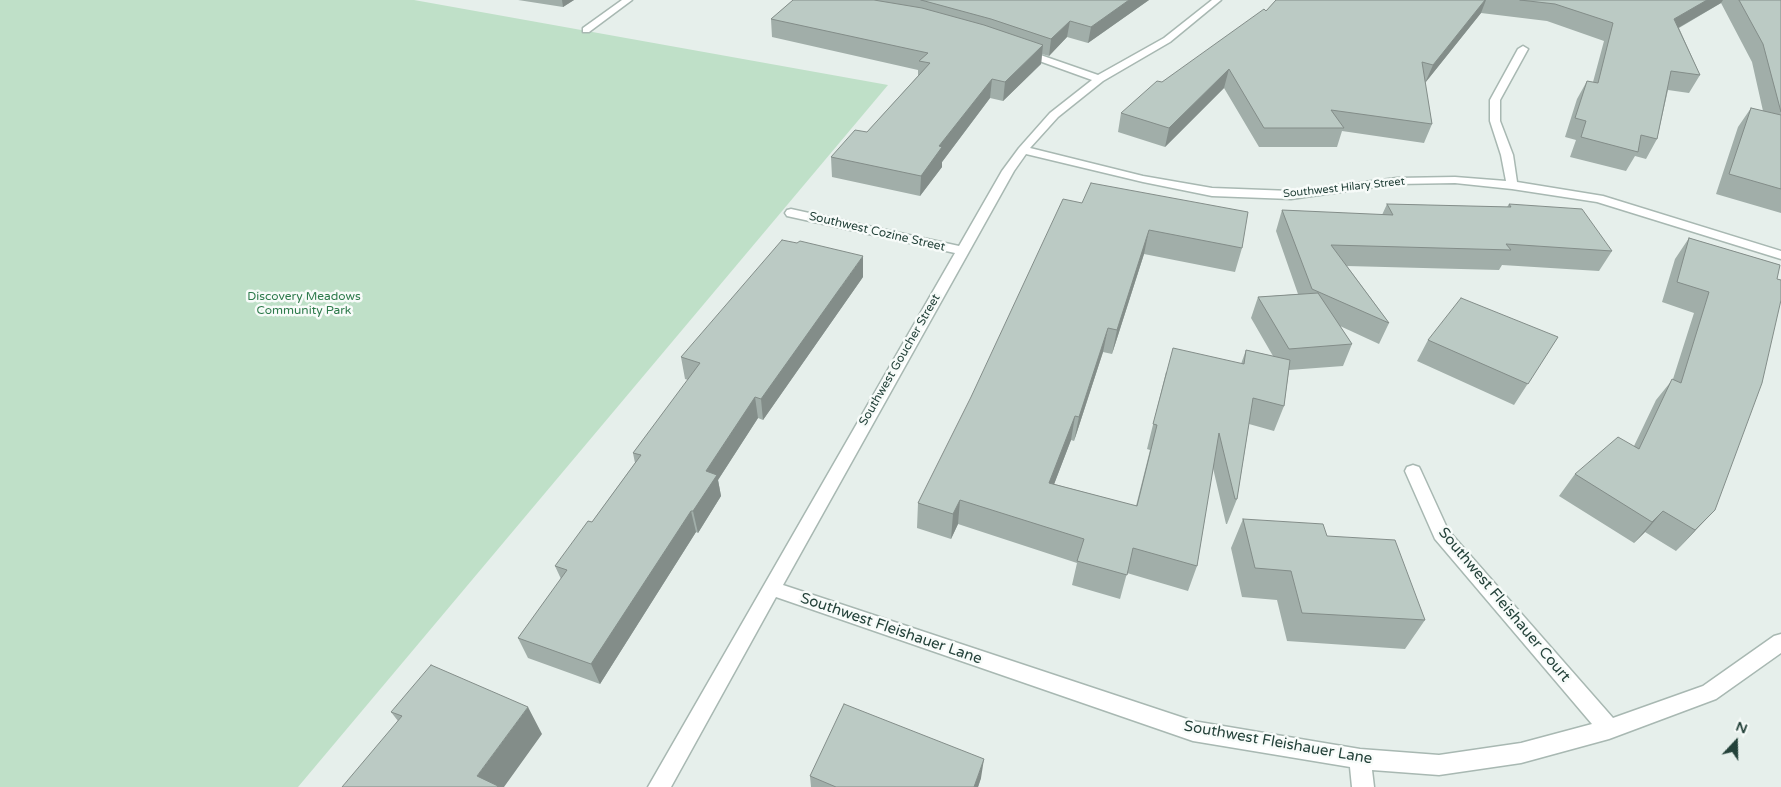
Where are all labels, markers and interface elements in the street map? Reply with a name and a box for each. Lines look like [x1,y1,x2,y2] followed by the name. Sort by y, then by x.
[1282,175,1406,201] street label: Southwest Hilary Street
[807,209,947,255] street label: Southwest Cozine Street
[247,290,361,318] park label: Discovery Meadows Community Park
[856,292,944,428] street label: Southwest Goucher Street
[1434,524,1574,686] street label: Southwest Fleishauer Court
[798,589,984,669] street label: Southwest Fleishauer Lane
[1711,717,1761,767] north arrow
[1182,718,1374,768] street label: Southwest Fleishauer Lane
[1733,718,1750,737] text: N

